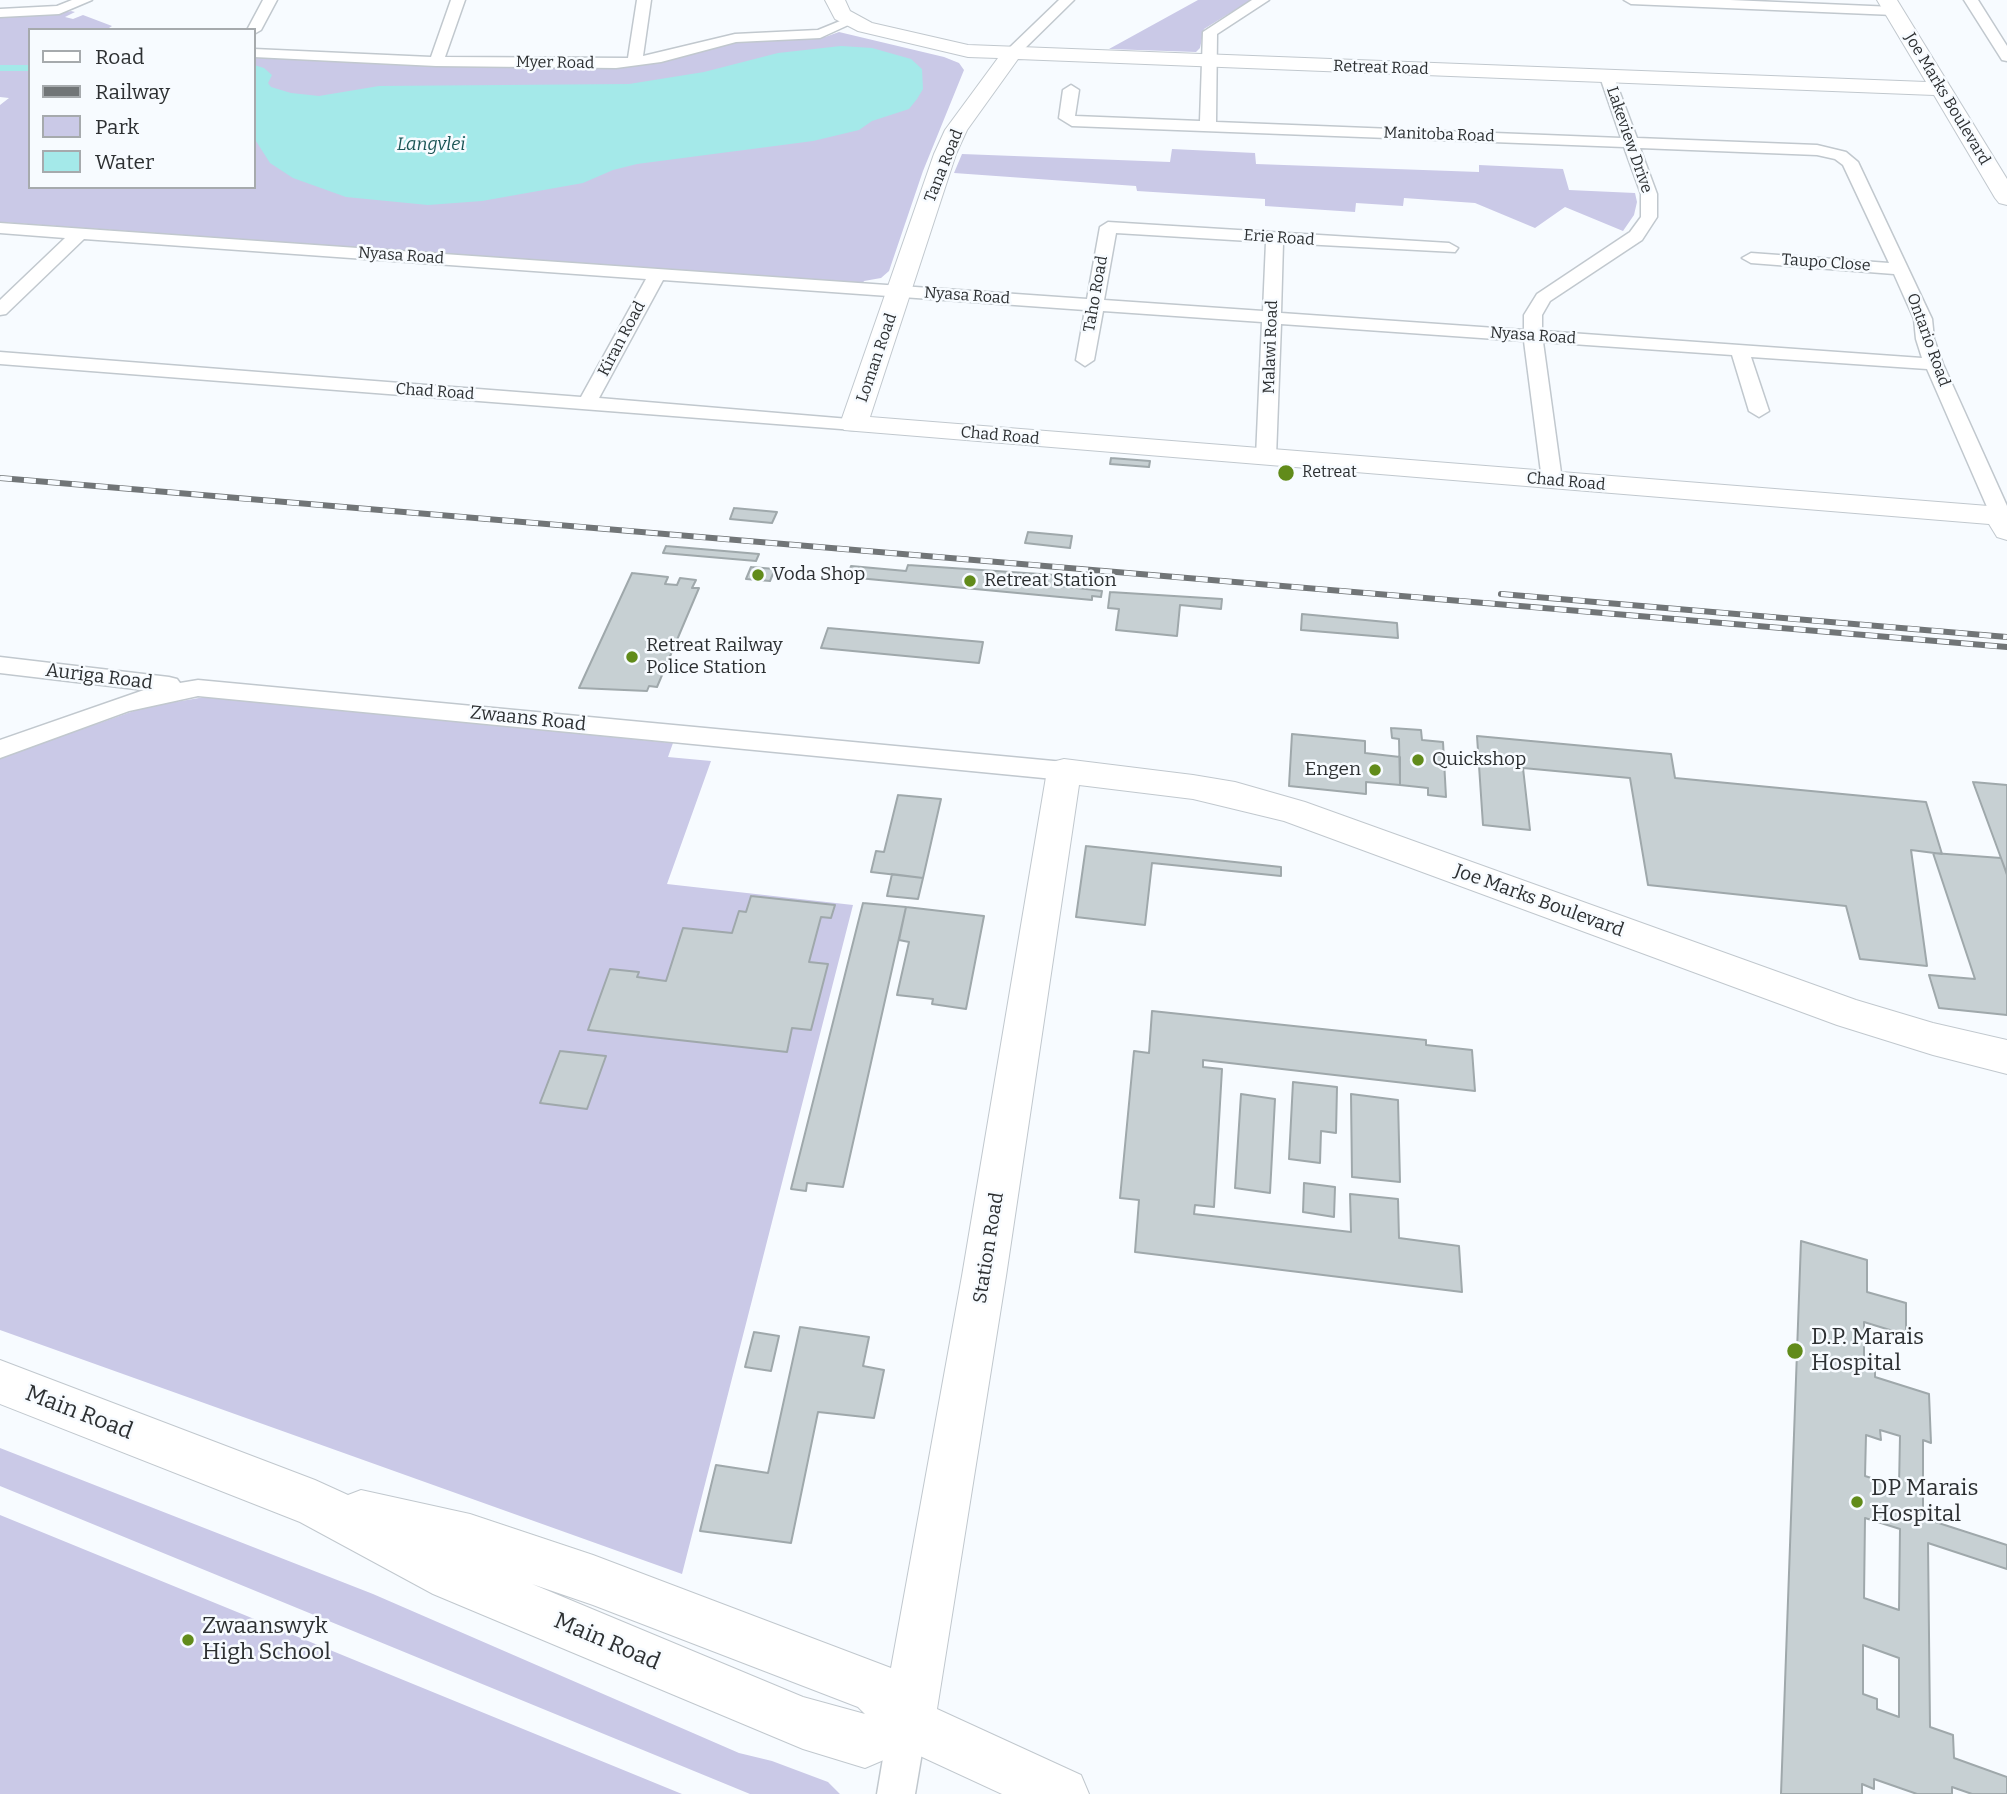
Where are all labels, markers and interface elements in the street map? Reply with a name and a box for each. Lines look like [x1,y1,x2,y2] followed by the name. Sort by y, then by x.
[28,28,256,189] legend
[1900,30,1994,168] street label: Joe Marks Boulevard
[95,44,144,70] text: Road
[516,53,594,73] street label: Myer Road
[1333,57,1429,79] street label: Retreat Road
[95,79,170,105] text: Railway
[1602,84,1656,196] street label: Lakeview Drive
[95,114,139,140] text: Park
[1383,123,1495,147] street label: Manitoba Road
[921,127,967,205] street label: Tana Road
[397,134,465,156] water label: Langvlei
[95,149,154,175] text: Water
[1243,226,1315,250] street label: Erie Road
[357,243,445,269] street label: Nyasa Road
[1781,250,1871,276] street label: Taupo Close
[1080,254,1112,334] street label: Taho Road
[923,283,1011,309] street label: Nyasa Road
[1902,291,1954,389] street label: Ontario Road
[594,298,650,380] street label: Kiran Road
[1260,300,1282,394] street label: Malawi Road
[853,311,901,405] street label: Loman Road
[1489,323,1577,349] street label: Nyasa Road
[395,380,475,404] street label: Chad Road
[960,423,1040,449] street label: Chad Road
[1276,463,1296,483] marker: Retreat
[1302,463,1357,483] place label: Retreat
[1526,469,1606,495] street label: Chad Road
[772,564,865,586] place label: Voda Shop
[750,567,766,583] marker: Voda Shop
[984,570,1116,592] place label: Retreat Station
[962,573,978,589] marker: Retreat Station
[646,635,783,679] place label: Retreat Railway Police Station
[624,649,640,665] marker: Retreat Railway Police Station
[44,659,154,695] street label: Auriga Road
[469,702,587,736] street label: Zwaans Road
[1432,749,1526,771] place label: Quickshop
[1410,752,1426,768] marker: Quickshop
[1305,759,1361,781] place label: Engen
[1367,762,1383,778] marker: Engen
[1451,860,1627,942] street label: Joe Marks Boulevard
[969,1191,1009,1305] street label: Station Road
[1811,1324,1924,1378] place label: D.P. Marais Hospital
[1785,1341,1805,1361] marker: D.P. Marais Hospital
[21,1380,137,1446] street label: Main Road
[1871,1475,1978,1529] place label: DP Marais Hospital
[1849,1494,1865,1510] marker: DP Marais Hospital
[550,1607,664,1677] street label: Main Road
[202,1613,331,1667] place label: Zwaanswyk High School
[180,1632,196,1648] marker: Zwaanswyk High School

